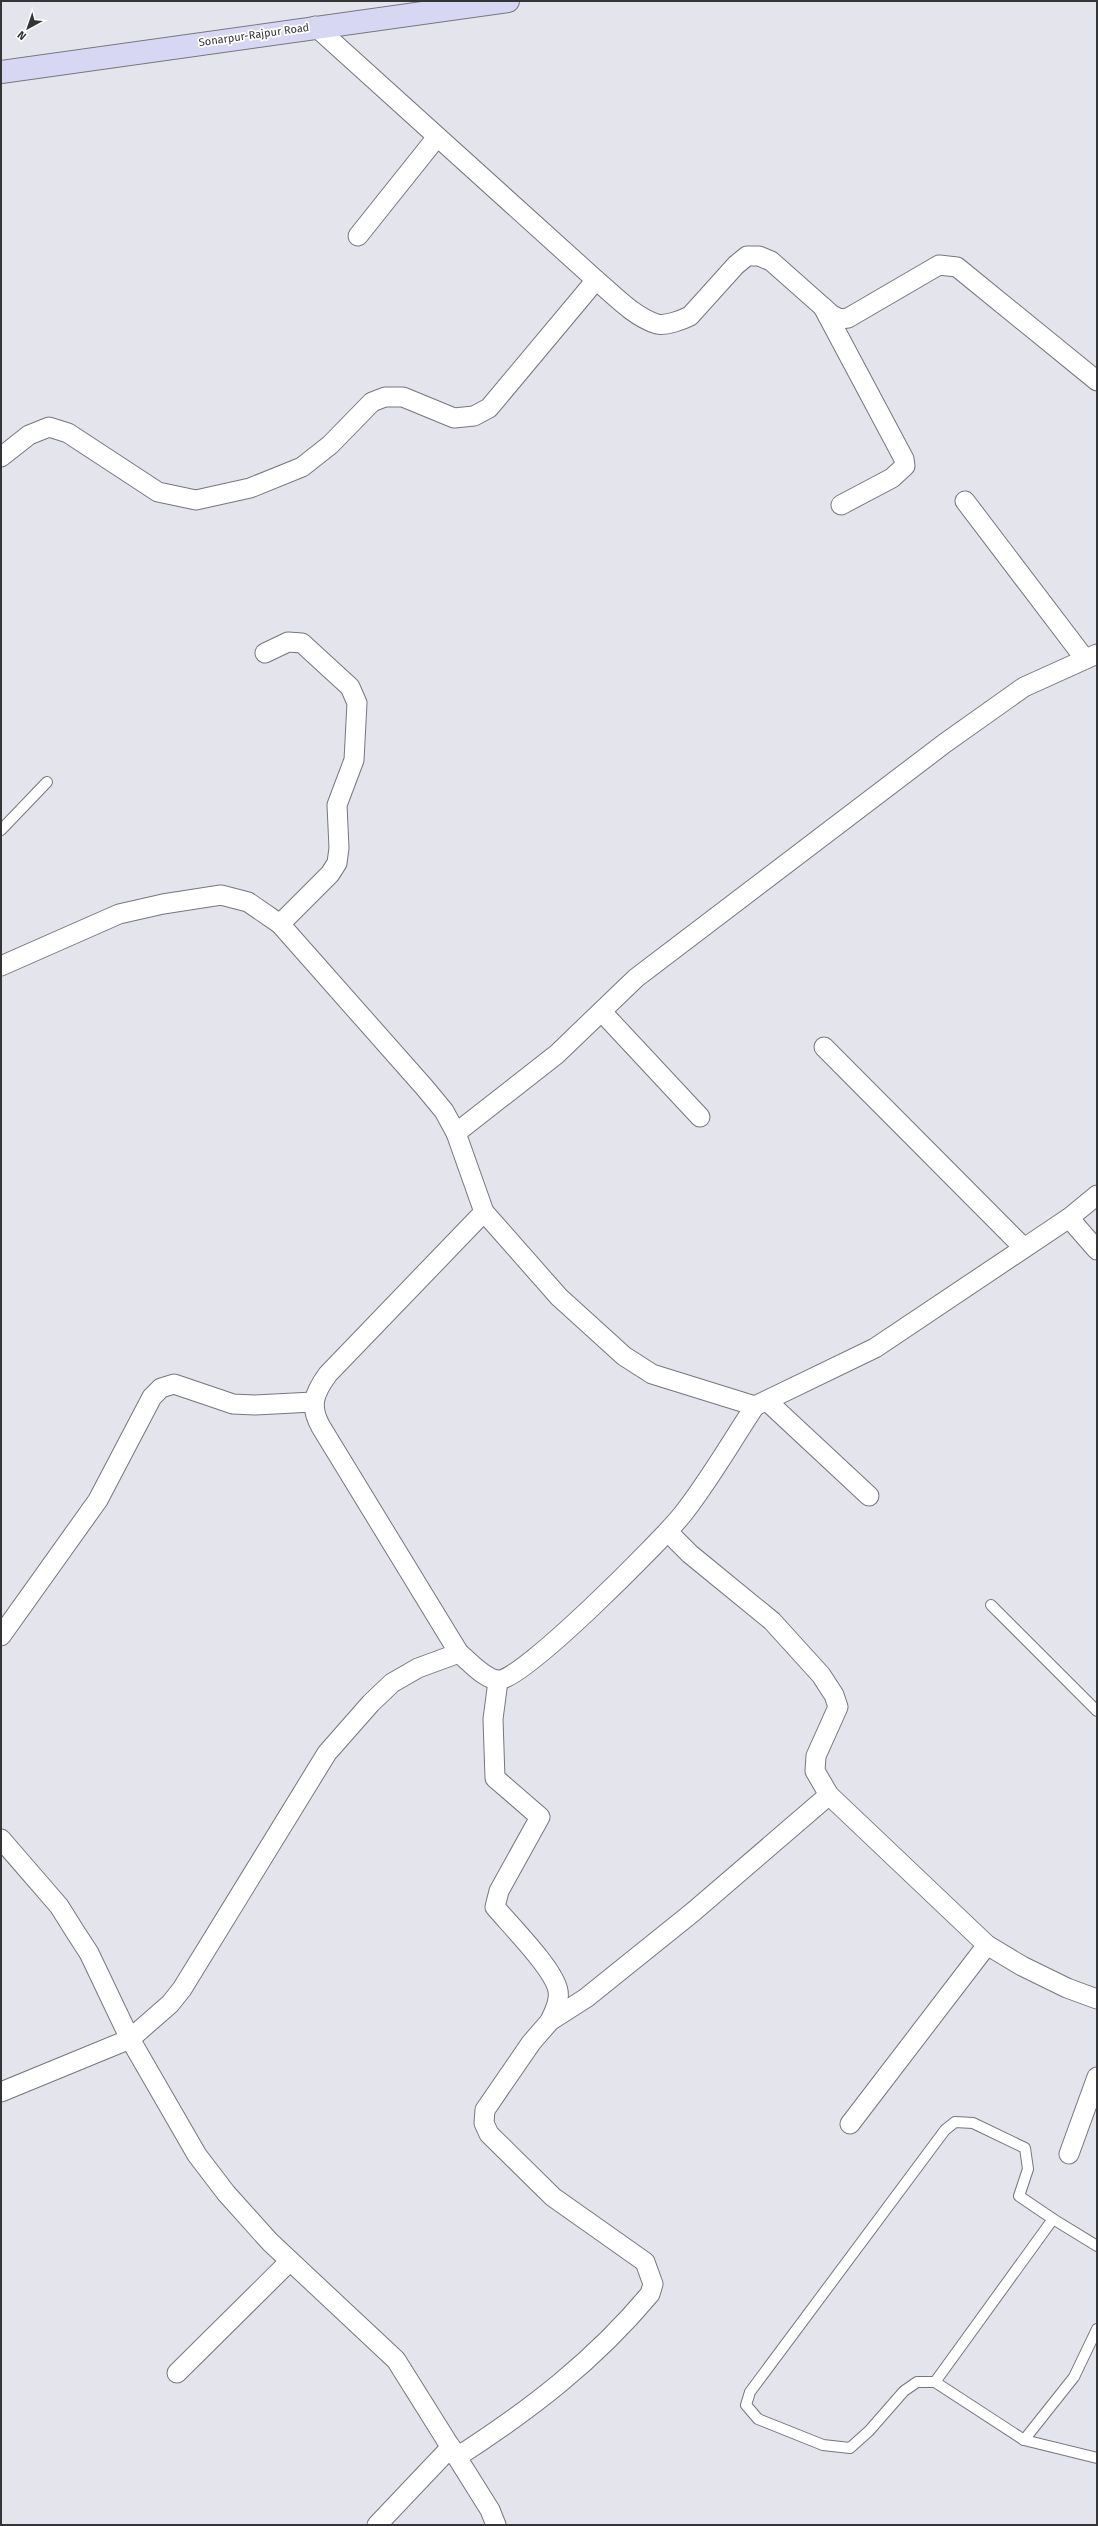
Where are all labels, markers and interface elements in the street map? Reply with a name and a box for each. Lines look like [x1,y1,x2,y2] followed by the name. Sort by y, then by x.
[8,8,48,48] north arrow
[198,21,310,49] street label: Sonarpur-Rajpur Road
[15,28,29,43] text: N

